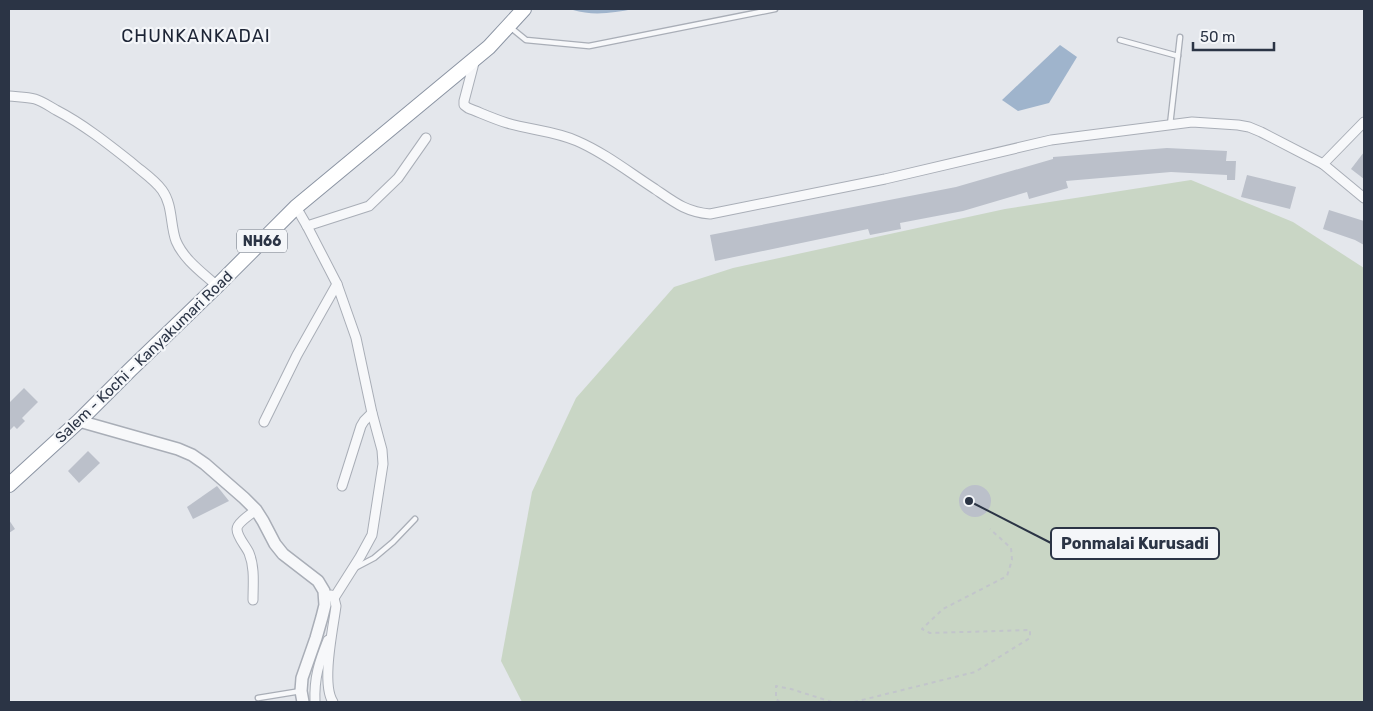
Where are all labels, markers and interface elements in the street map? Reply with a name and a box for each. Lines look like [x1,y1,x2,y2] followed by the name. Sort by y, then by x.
[1193,20,1274,52] scale bar
[121,25,271,47] district label: CHUNKANKADAI
[1200,28,1235,46] text: 50 m
[237,230,287,252] road number: NH66
[52,267,236,447] street label: Salem - Kochi - Kanyakumari Road
[1051,528,1219,559] callout: Ponmalai Kurusadi
[1061,534,1209,553] text: Ponmalai Kurusadi

